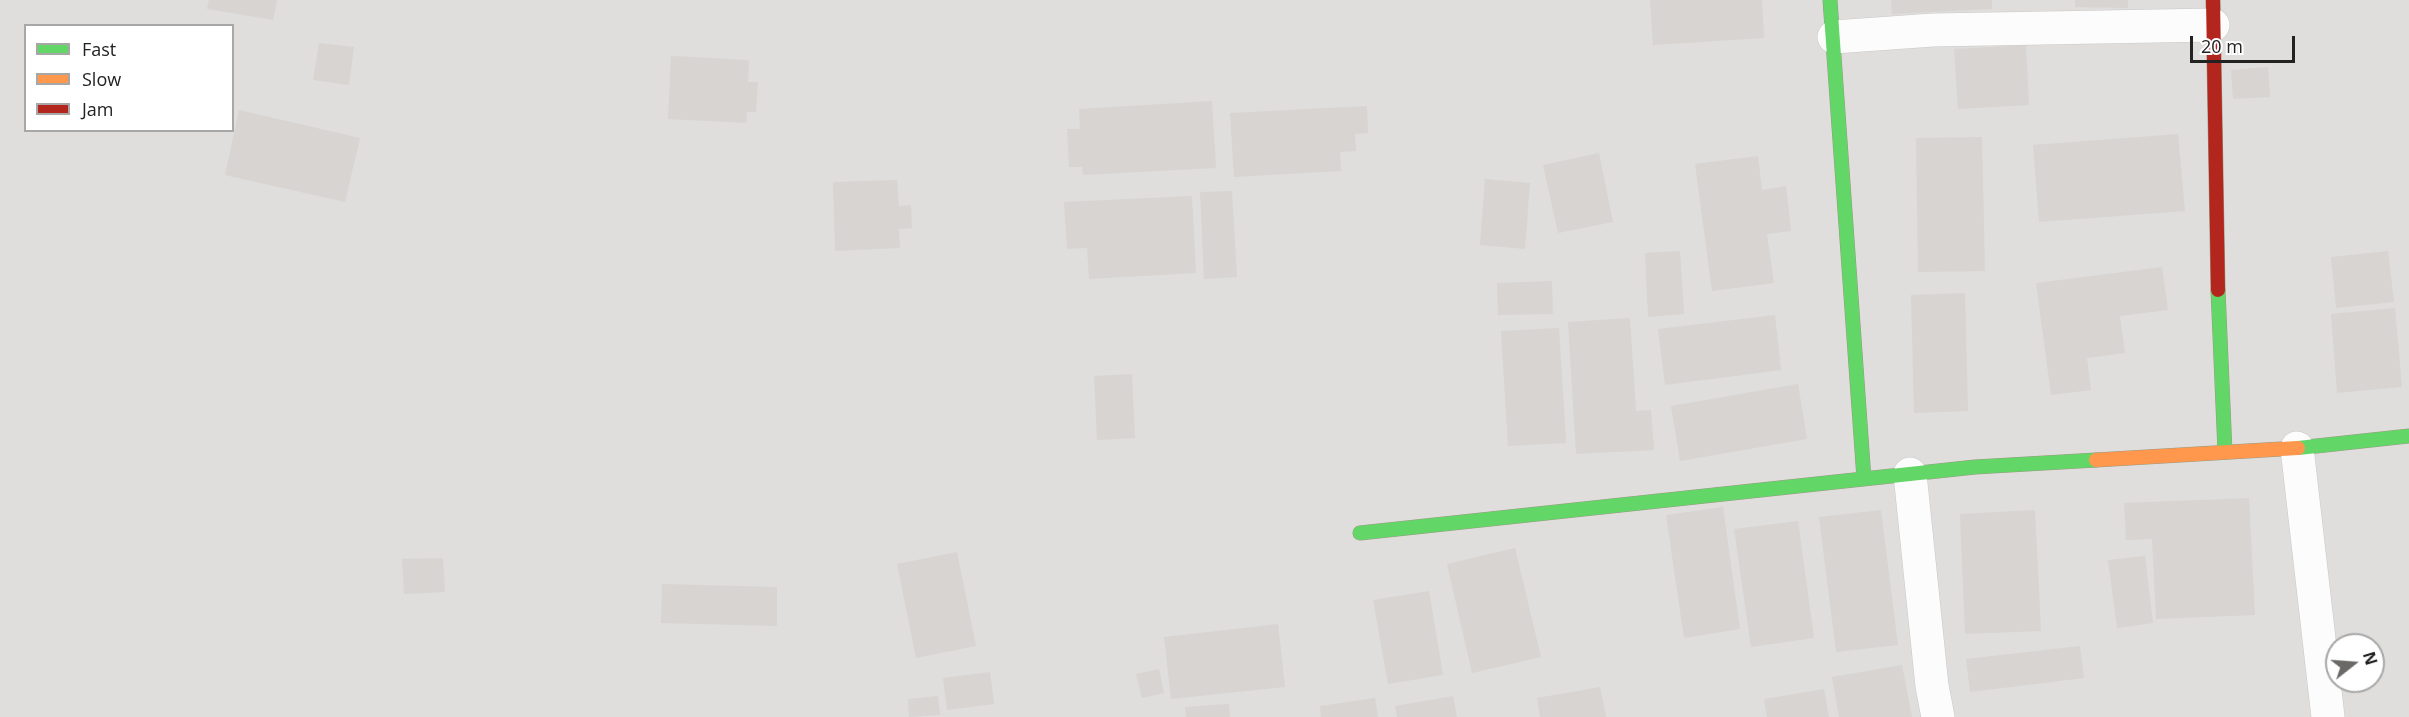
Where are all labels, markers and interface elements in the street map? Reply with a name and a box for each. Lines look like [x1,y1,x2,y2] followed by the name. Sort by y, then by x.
[24,24,234,132] legend
[2193,24,2298,62] scale bar
[2201,34,2243,58] text: 20 m
[82,37,116,61] text: Fast
[82,67,121,91] text: Slow
[82,97,114,121] text: Jam
[2325,633,2385,693] north arrow
[2358,649,2383,668] text: N

